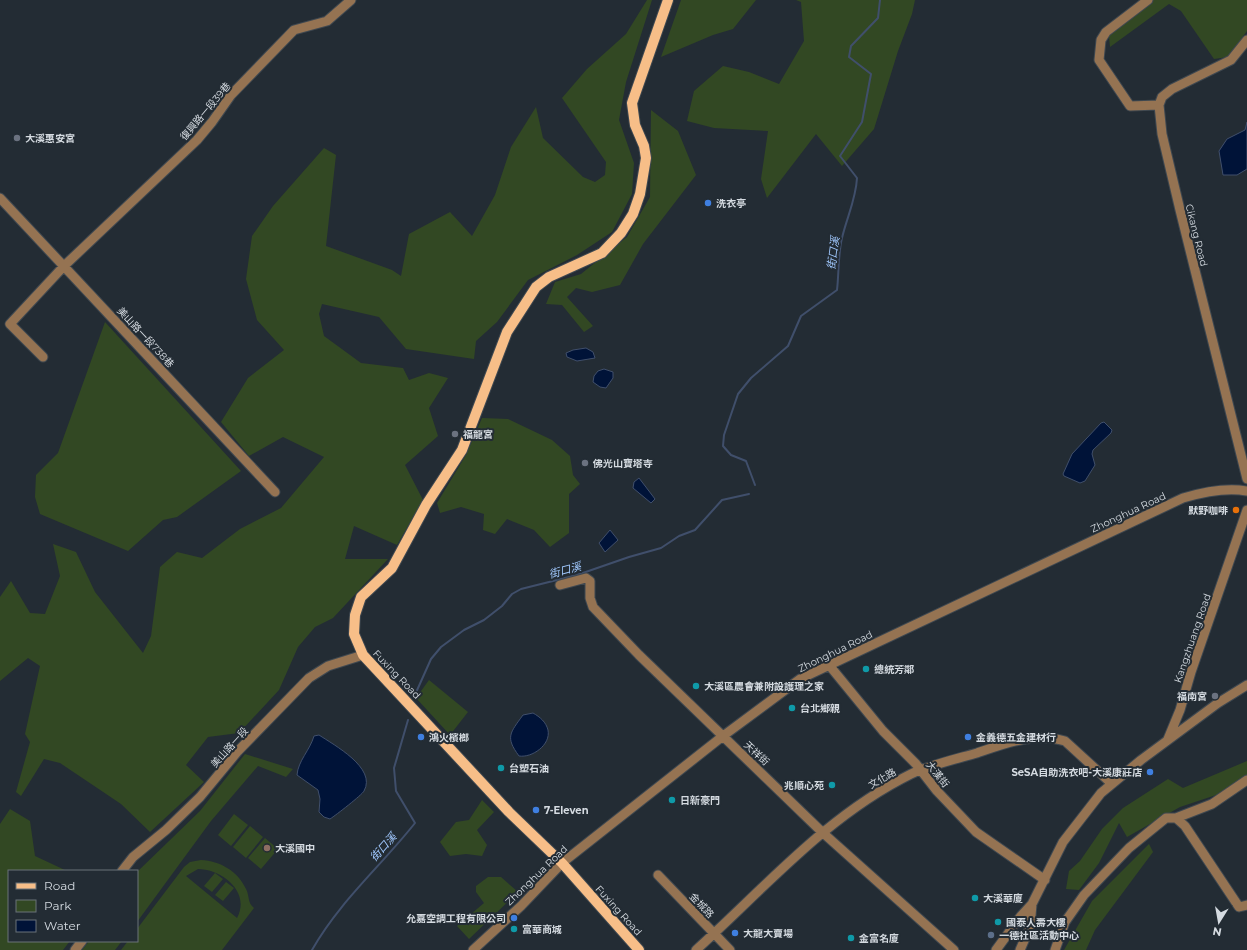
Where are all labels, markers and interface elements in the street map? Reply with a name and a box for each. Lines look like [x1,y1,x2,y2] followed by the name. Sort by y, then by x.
[177,80,233,143] street label: 復興路一段39巷
[25,132,75,145] place label: 大溪惠安宮
[12,133,22,143] marker: 大溪惠安宮
[716,197,746,210] place label: 洗衣亭
[703,198,713,208] marker: 洗衣亭
[1182,203,1211,268] street label: Cikang Road
[824,234,843,270] water label: 街口溪
[114,304,177,370] street label: 美山路一段738巷
[463,428,493,441] place label: 福龍宮
[450,429,460,439] marker: 福龍宮
[592,457,653,470] place label: 佛光山寶塔寺
[580,458,590,468] marker: 佛光山寶塔寺
[1089,489,1168,536] street label: Zhonghua Road
[1188,504,1228,517] place label: 默野咖啡
[1231,505,1241,515] marker: 默野咖啡
[547,558,585,581] water label: 街口溪
[1171,592,1214,684] street label: Kangzhuang Road
[796,628,875,675] street label: Zhonghua Road
[370,647,423,702] street label: Fuxing Road
[874,663,914,676] place label: 總統芳鄰
[861,664,871,674] marker: 總統芳鄰
[704,680,824,693] place label: 大溪區農會兼附設護理之家
[691,681,701,691] marker: 大溪區農會兼附設護理之家
[1177,690,1207,703] place label: 福南宮
[1210,691,1220,701] marker: 福南宮
[800,702,840,715] place label: 台北鄉親
[787,703,797,713] marker: 台北鄉親
[208,724,251,770] street label: 美山路一段
[429,731,469,744] place label: 鴻火檳榔
[975,731,1056,744] place label: 金義德五金建材行
[416,732,426,742] marker: 鴻火檳榔
[963,732,973,742] marker: 金義德五金建材行
[741,738,772,768] street label: 天祥街
[923,759,952,790] street label: 大漢街
[509,762,549,775] place label: 台塑石油
[496,763,506,773] marker: 台塑石油
[866,765,898,792] street label: 文化路
[1011,766,1142,779] place label: SeSA自助洗衣吧-大溪康莊店
[1145,767,1155,777] marker: SeSA自助洗衣吧-大溪康莊店
[784,779,824,792] place label: 兆順心苑
[827,780,837,790] marker: 兆順心苑
[680,794,720,807] place label: 日新豪門
[667,795,677,805] marker: 日新豪門
[544,804,589,817] place label: 7-Eleven
[531,805,541,815] marker: 7-Eleven
[367,829,401,864] water label: 街口溪
[275,842,315,855] place label: 大溪國中
[503,842,570,908] street label: Zhonghua Road
[262,843,272,853] marker: 大溪國中
[8,870,138,942] legend
[44,878,75,893] text: Road
[593,882,645,938] street label: Fuxing Road
[687,890,717,921] street label: 金城路
[983,892,1023,905] place label: 大溪華廈
[970,893,980,903] marker: 大溪華廈
[44,898,72,913] text: Park
[1199,902,1239,942] north arrow
[406,912,506,925] place label: 允嘉空調工程有限公司
[509,913,519,923] marker: 允嘉空調工程有限公司
[1006,916,1066,929] place label: 國泰人壽大樓
[993,917,1003,927] marker: 國泰人壽大樓
[44,918,81,933] text: Water
[522,923,562,936] place label: 富華商城
[509,924,519,934] marker: 富華商城
[1211,924,1223,940] text: N
[743,927,793,940] place label: 大龍大賣場
[730,928,740,938] marker: 大龍大賣場
[999,929,1079,942] place label: 一德社區活動中心
[986,930,996,940] marker: 一德社區活動中心
[858,932,899,945] place label: 金富名廈
[846,933,856,943] marker: 金富名廈

